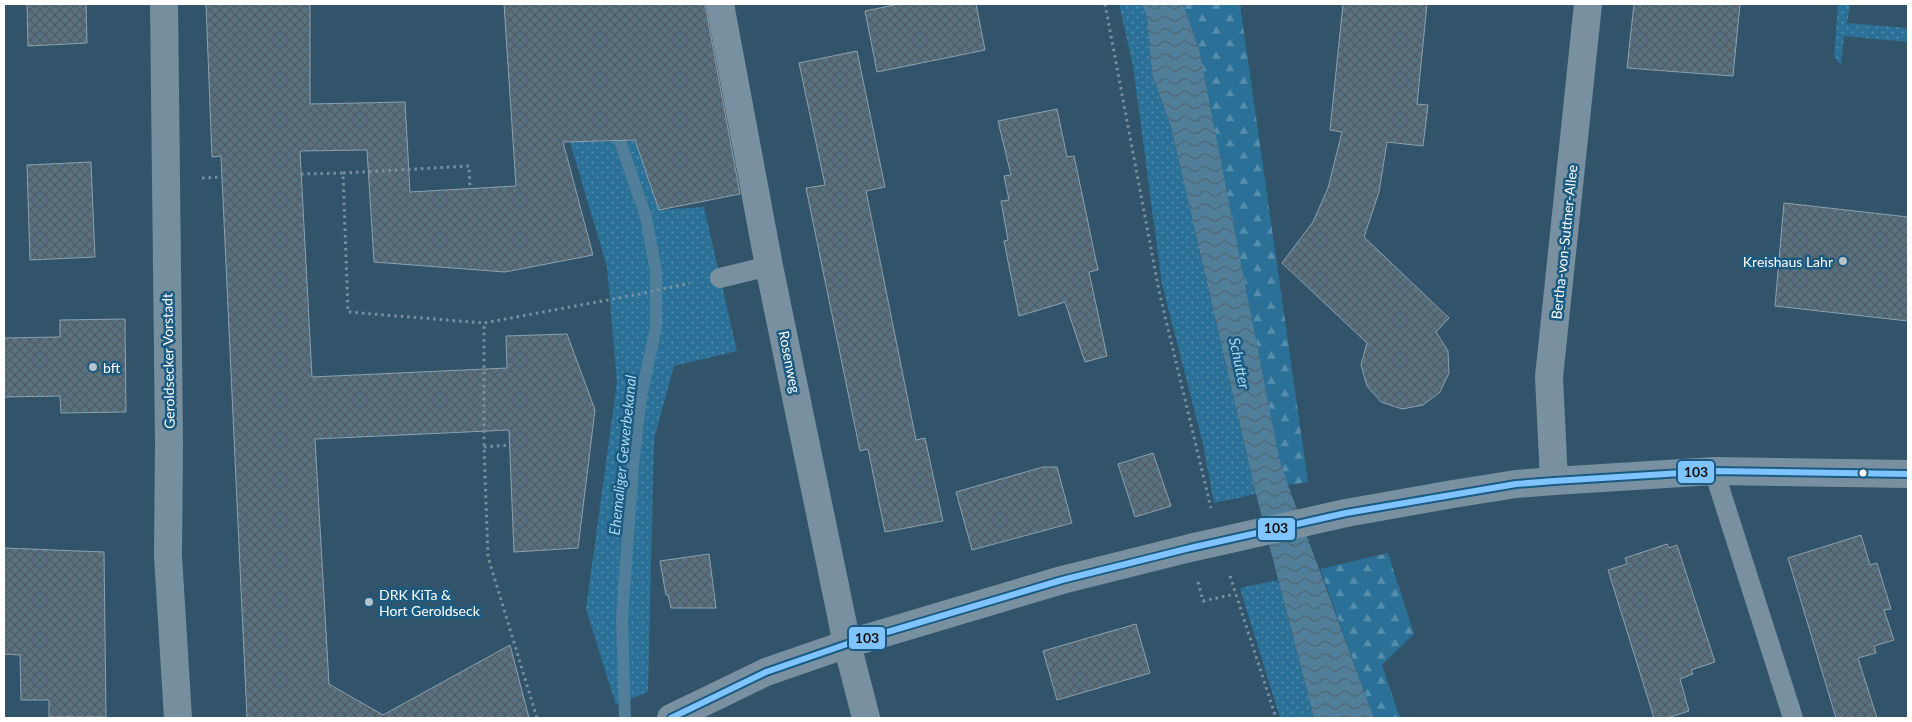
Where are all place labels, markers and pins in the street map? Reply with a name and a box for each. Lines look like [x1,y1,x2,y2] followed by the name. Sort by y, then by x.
[1743,253,1833,270] place label: Kreishaus Lahr
[1837,255,1849,267] marker: Kreishaus Lahr
[103,359,121,376] place label: bft
[87,361,99,373] marker: bft
[1858,468,1868,478] unlabelled marker
[379,586,481,619] place label: DRK KiTa & Hort Geroldseck
[363,596,375,608] marker: DRK KiTa & Hort Geroldseck

